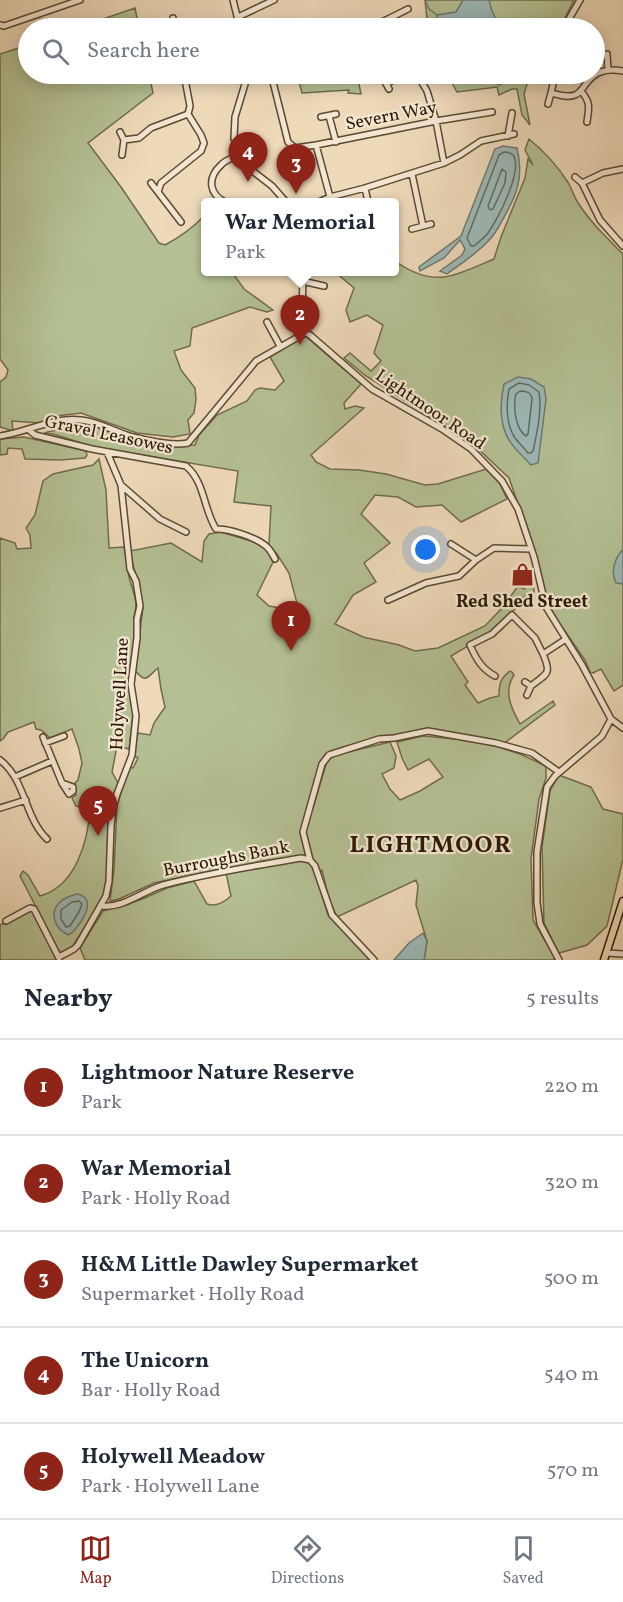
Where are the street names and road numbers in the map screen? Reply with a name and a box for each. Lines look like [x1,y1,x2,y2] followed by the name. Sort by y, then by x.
[344,95,439,138] street label: Severn Way
[370,364,490,457] street label: Lightmoor Road
[42,410,175,461] street label: Gravel Leasowes
[105,637,136,751] street label: Holywell Lane
[161,835,292,884] street label: Burroughs Bank

